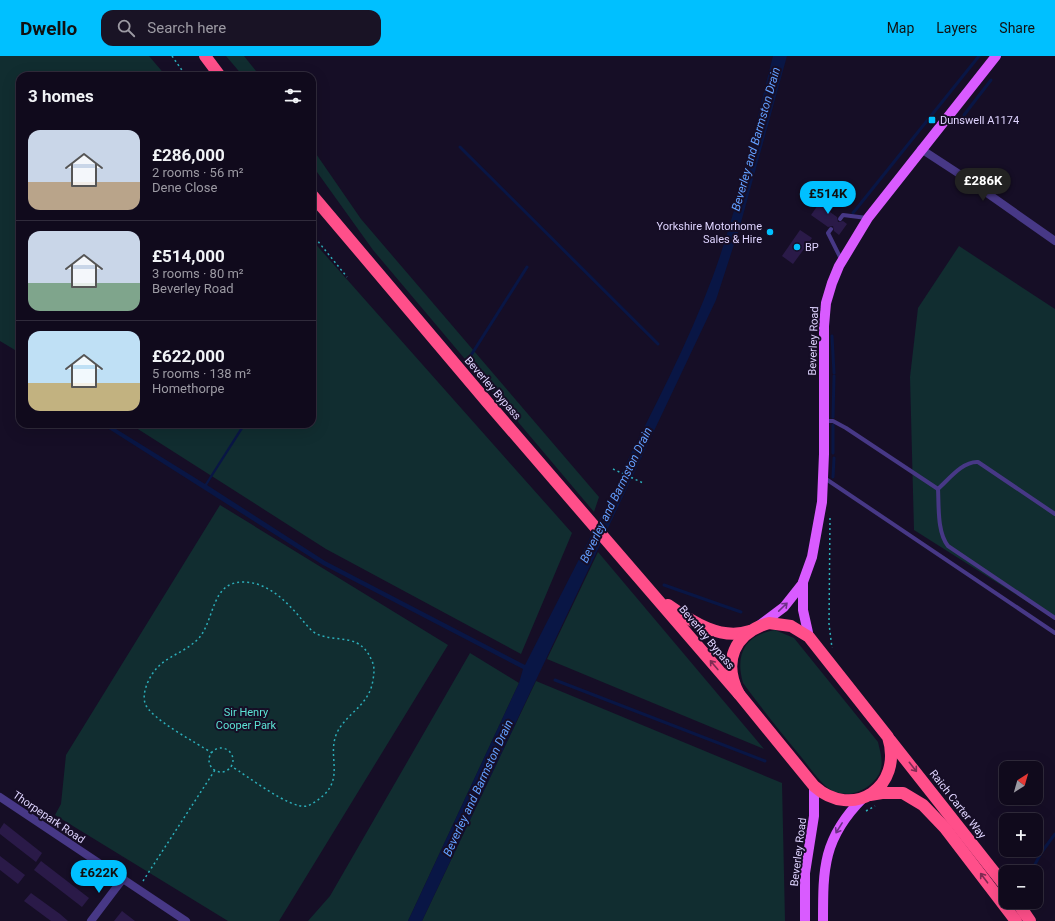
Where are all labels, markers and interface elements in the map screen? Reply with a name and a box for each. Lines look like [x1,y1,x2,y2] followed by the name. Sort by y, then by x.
[101,10,381,46] search box
[20,17,77,40] text: Dwello
[115,17,137,39] icon: search
[147,19,226,37] text: Search here
[887,20,914,36] text: Map
[936,20,977,36] text: Layers
[999,20,1035,36] text: Share
[729,65,783,213] water label: Beverley and Barmston Drain
[282,85,304,107] icon: filters
[28,86,94,106] text: 3 homes
[940,114,1019,127] place label: Dunswell A1174
[927,115,937,125] marker: Dunswell A1174
[152,145,225,165] text: £286,000
[60,146,108,194] icon: home
[152,165,244,180] text: 2 rooms · 56 m²
[955,168,1011,202] pin: £286K
[964,173,1002,188] text: £286K
[152,180,217,195] text: Dene Close
[800,181,856,215] pin: £514K
[809,186,847,201] text: £514K
[656,220,762,246] place label: Yorkshire Motorhome Sales & Hire
[765,227,775,237] marker: Yorkshire Motorhome Sales & Hire
[805,241,819,254] place label: BP
[792,242,802,252] marker: BP
[152,246,225,266] text: £514,000
[60,247,108,295] icon: home
[152,266,244,281] text: 3 rooms · 80 m²
[152,281,234,296] text: Beverley Road
[806,306,821,376] street label: Beverley Road
[152,346,225,366] text: £622,000
[60,347,108,395] icon: home
[462,354,524,423] street label: Beverley Bypass
[152,366,251,381] text: 5 rooms · 138 m²
[152,381,224,396] text: Homethorpe
[577,425,655,565] water label: Beverley and Barmston Drain
[778,602,788,611] one-way arrow
[676,603,737,672] street label: Beverley Bypass
[709,659,718,670] one-way arrow
[216,706,277,732] park label: Sir Henry Cooper Park
[440,717,516,859] water label: Beverley and Barmston Drain
[999,761,1043,805] north arrow
[999,761,1043,909] map controls
[909,762,918,773] one-way arrow
[927,767,989,842] street label: Raich Carter Way
[10,789,87,846] street label: Thorpepark Road
[999,813,1043,857] button: +
[788,817,809,887] street label: Beverley Road
[835,822,843,834] one-way arrow
[71,860,127,894] pin: £622K
[80,865,118,880] text: £622K
[999,865,1043,909] button: −
[980,873,988,884] one-way arrow

